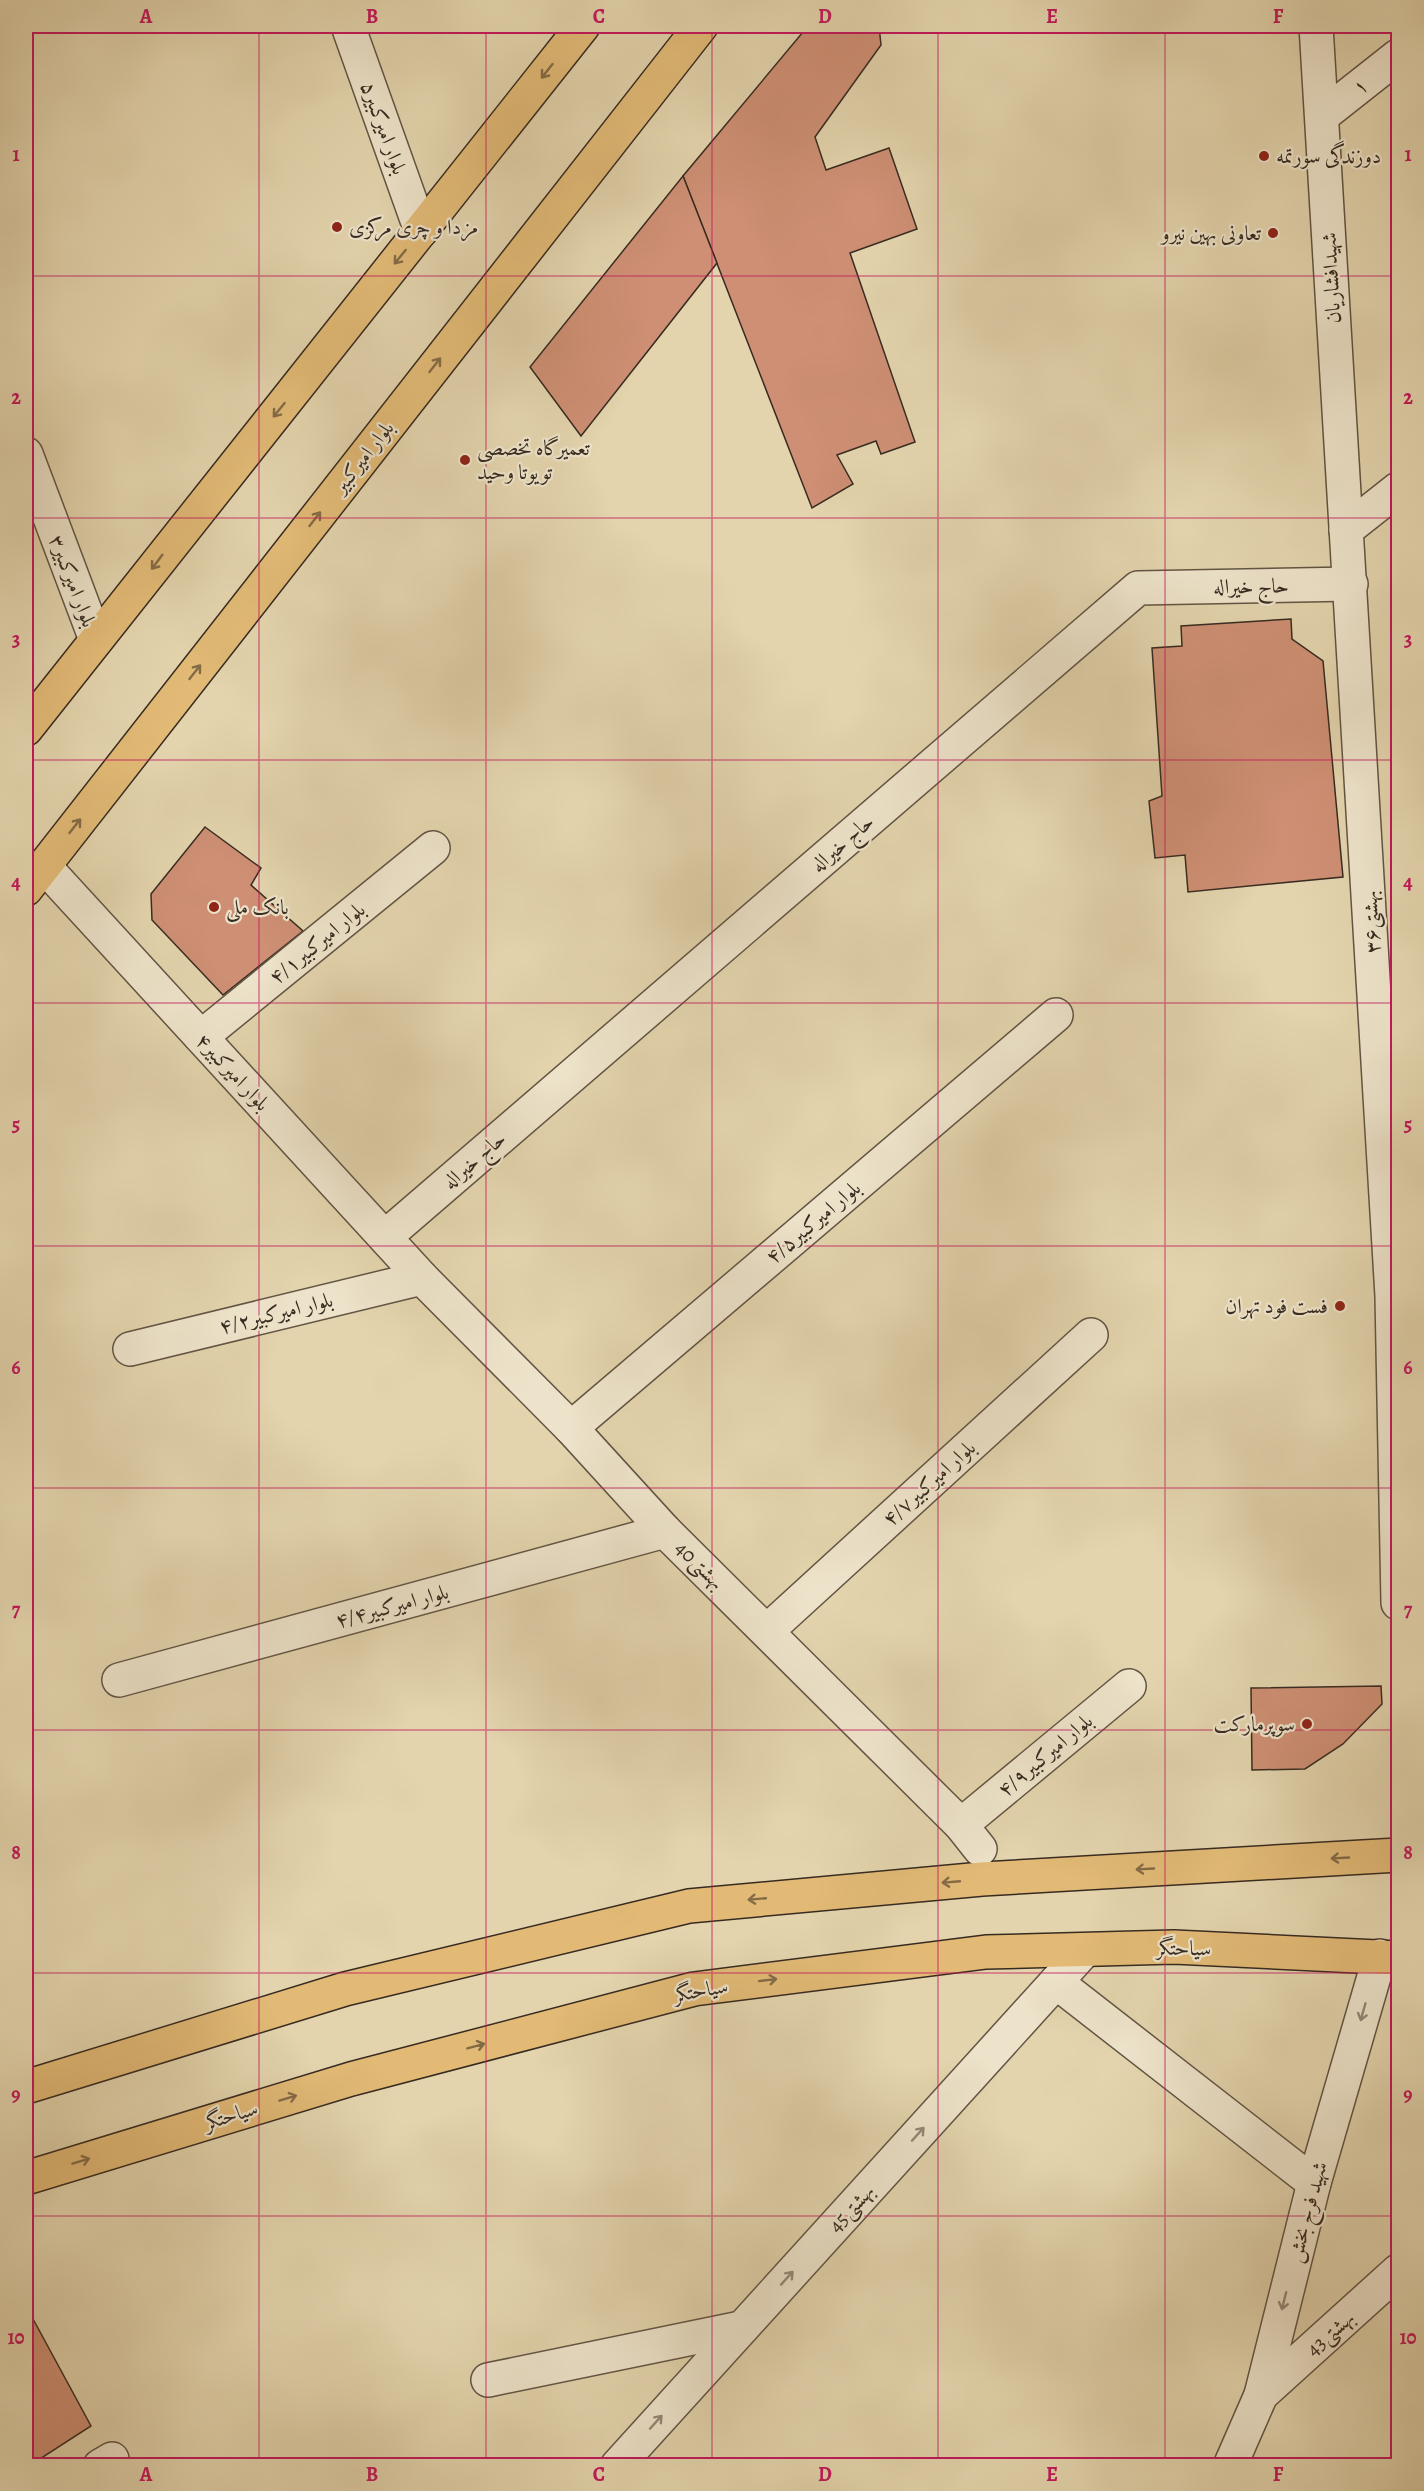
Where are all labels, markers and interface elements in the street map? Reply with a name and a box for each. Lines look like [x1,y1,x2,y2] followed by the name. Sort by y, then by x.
[139,3,153,30] text: A
[366,3,378,30] text: B
[593,3,605,30] text: C
[818,3,832,30] text: D
[1046,3,1058,30] text: E
[1273,3,1284,30] text: F
[541,63,554,79] one-way arrow
[1347,71,1373,101] street label: ۱
[354,78,414,178] street label: بلوار امیرکبیر۵
[1276,140,1381,170] place label: دوزندگی سورتمه
[12,141,20,168] text: 1
[1404,141,1412,168] text: 1
[1257,149,1271,163] marker: دوزندگی سورتمه
[349,213,478,242] place label: مزدا و چری مرکزی
[1159,219,1262,247] place label: تعاونی بهین نیرو
[330,220,344,234] marker: مزدا و چری مرکزی
[1266,226,1280,240] marker: تعاونی بهین نیرو
[1315,232,1347,324] street label: شهیدافشاریان
[394,249,407,265] one-way arrow
[428,357,441,373] one-way arrow
[11,384,21,411] text: 2
[1403,384,1413,411] text: 2
[272,401,285,417] one-way arrow
[325,415,400,501] street label: بلوار امیرکبیر
[477,434,591,486] place label: تعمیرگاه تخصصی تویوتا وحید
[458,453,472,467] marker: تعمیرگاه تخصصی تویوتا وحید
[308,511,321,527] one-way arrow
[43,531,103,631] street label: بلوار امیرکبیر۳
[151,554,164,570] one-way arrow
[1213,571,1289,606] street label: حاج خیراله
[12,626,20,653] text: 3
[1404,626,1412,653] text: 3
[188,665,201,681] one-way arrow
[804,808,883,882] street label: حاج خیراله
[68,818,81,834] one-way arrow
[11,869,21,896] text: 4
[1403,869,1413,896] text: 4
[1355,890,1388,954] street label: بهشتی۳۶
[226,893,289,923] place label: بانک ملی
[263,896,371,990] street label: بلوار امیرکبیر۴/۱
[207,900,221,914] marker: بانک ملی
[190,1027,276,1117] street label: ۴بلوار امیرکبیر
[12,1111,20,1138] text: 5
[1404,1111,1412,1138] text: 5
[436,1125,515,1199] street label: حاج خیراله
[759,1174,867,1270] street label: بلوار امیرکبیر۴/۵
[216,1285,336,1341] street label: بلوار امیرکبیر۴/۲
[1225,1292,1328,1320] place label: فست فود تهران
[1333,1299,1347,1313] marker: فست فود تهران
[11,1354,21,1381] text: 6
[1403,1354,1413,1381] text: 6
[876,1434,982,1532] street label: بلوار امیرکبیر۴/۷
[668,1534,731,1596] street label: 40بهشتی
[332,1577,452,1635] street label: بلوار امیرکبیر۴/۴
[12,1596,21,1623] text: 7
[1404,1596,1413,1623] text: 7
[991,1707,1099,1803] street label: بلوار امیرکبیر۴/۹
[1213,1710,1295,1738] place label: سوپرمارکت
[1300,1717,1314,1731] marker: سوپرمارکت
[11,1839,21,1866] text: 8
[1403,1839,1413,1866] text: 8
[1331,1853,1351,1864] one-way arrow
[1136,1864,1156,1875] one-way arrow
[941,1877,961,1888] one-way arrow
[747,1894,767,1905] one-way arrow
[1154,1933,1212,1962] street label: سیاحتگر
[670,1971,730,2009] street label: سیاحتگر
[758,1974,777,1985] one-way arrow
[1357,2002,1369,2021] one-way arrow
[466,2040,485,2051] one-way arrow
[11,2081,21,2108] text: 9
[1403,2081,1413,2108] text: 9
[278,2092,297,2103] one-way arrow
[199,2094,261,2137] street label: سیاحتگر
[911,2126,925,2141] one-way arrow
[71,2155,90,2166] one-way arrow
[1280,2158,1339,2267] street label: شهید فرح بخش
[822,2177,881,2239] street label: بهشتی45
[780,2271,794,2286] one-way arrow
[1278,2292,1290,2311] one-way arrow
[1300,2304,1361,2363] street label: 43بهشتی
[7,2324,25,2351] text: 10
[1399,2324,1417,2351] text: 10
[649,2415,663,2430] one-way arrow
[139,2461,153,2488] text: A
[366,2461,378,2488] text: B
[593,2461,605,2488] text: C
[818,2461,832,2488] text: D
[1046,2461,1058,2488] text: E
[1273,2461,1284,2488] text: F

